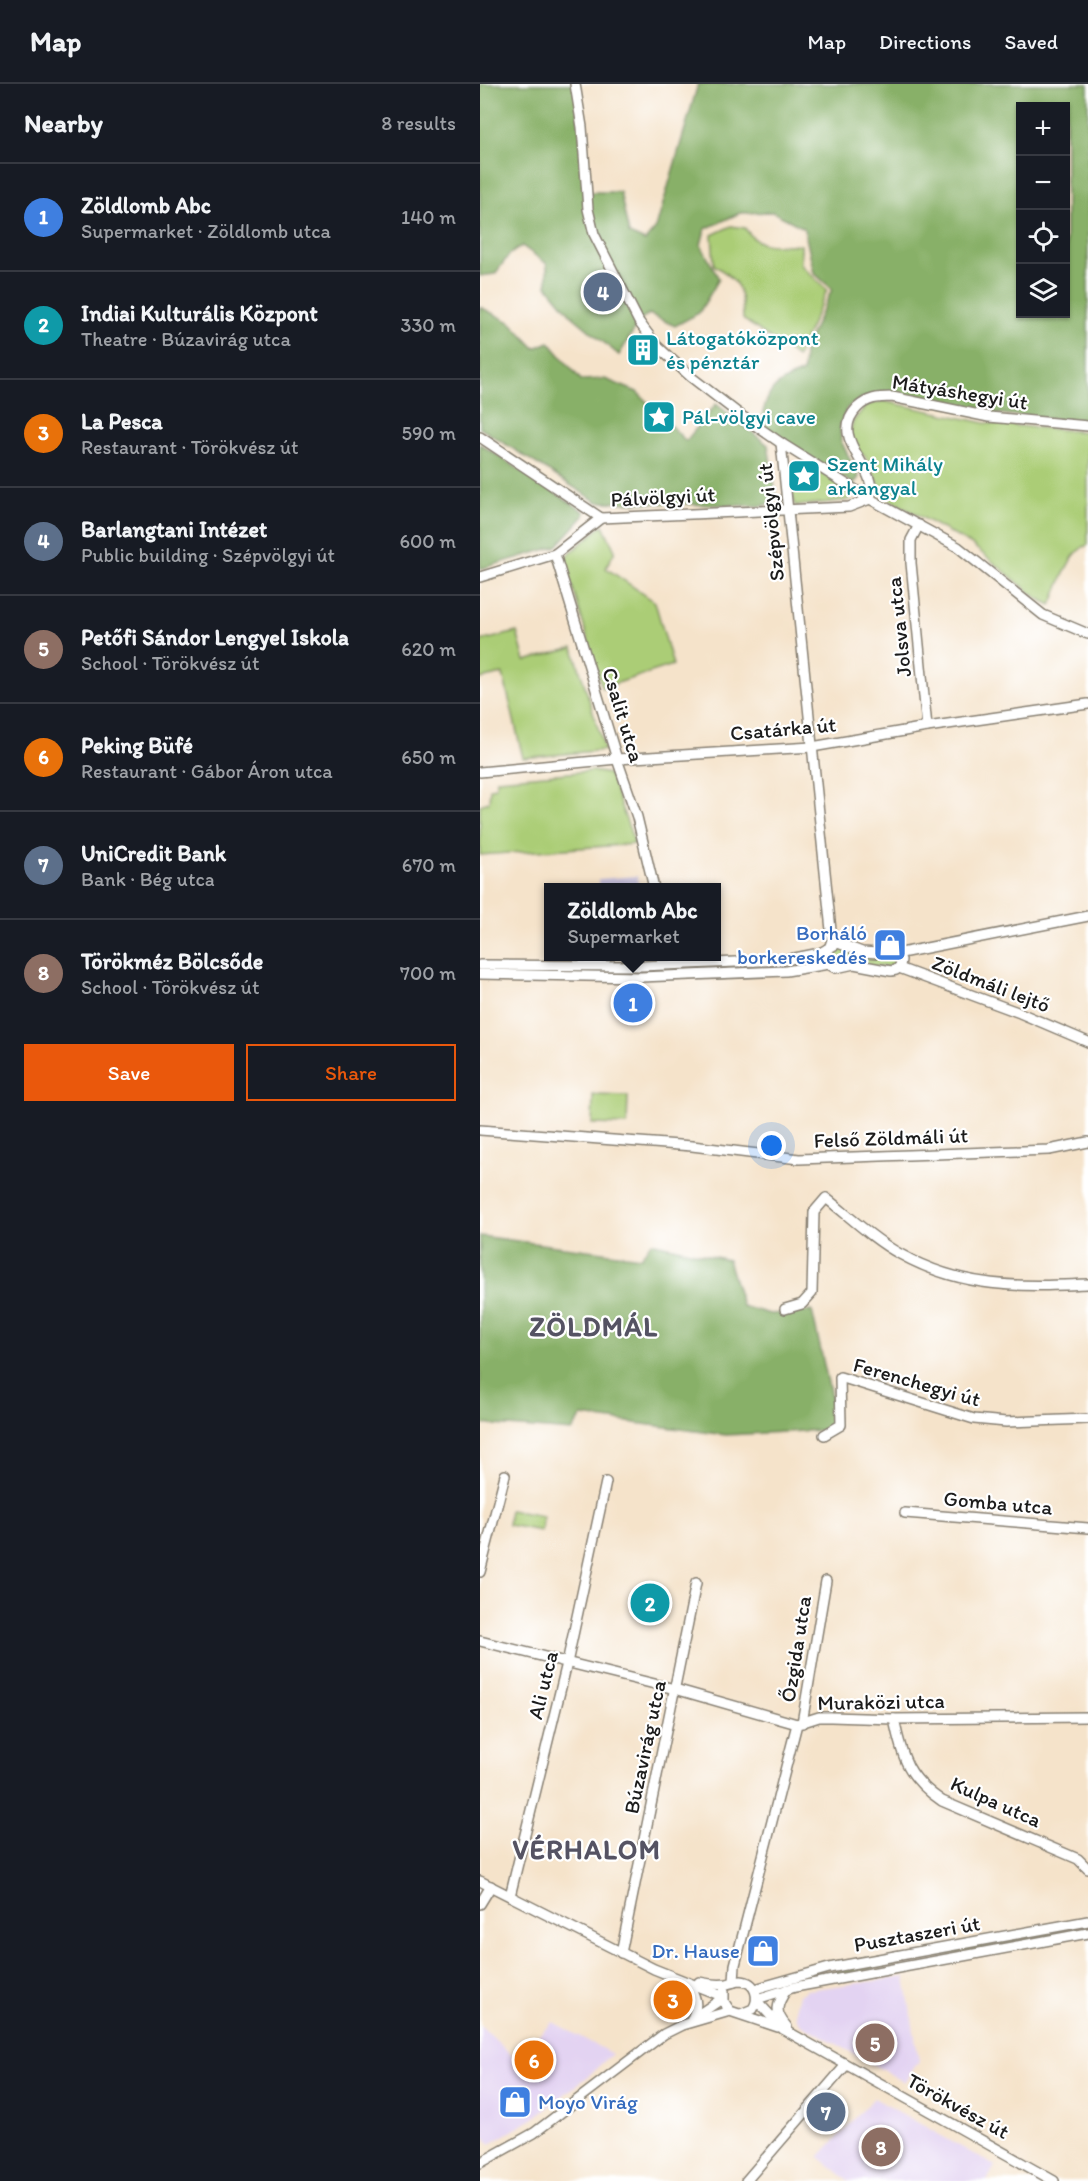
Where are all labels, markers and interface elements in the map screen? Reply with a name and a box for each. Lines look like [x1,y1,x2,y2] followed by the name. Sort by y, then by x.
[30,24,81,58] text: Map
[808,29,846,54] text: Map
[879,29,971,54] text: Directions
[1004,29,1058,54] text: Saved
[1016,102,1070,318] map controls
[1016,102,1070,156] button: +
[24,107,103,139] text: Nearby
[381,111,456,135] text: 8 results
[1016,156,1070,210] button: −
[81,192,211,219] text: Zöldlomb Abc
[39,205,48,229] text: 1
[401,205,456,229] text: 140 m
[1016,210,1070,264] button: locate
[81,219,331,243] text: Supermarket · Zöldlomb utca
[1016,264,1070,318] button: layers
[584,270,622,314] pin: 4
[81,300,318,327] text: Indiai Kulturális Központ
[38,313,49,337] text: 2
[401,313,456,337] text: 330 m
[666,325,819,374] place label: Látogatóközpont és pénztár
[81,327,291,351] text: Theatre · Búzavirág utca
[625,332,661,368] building icon: Látogatóközpont és pénztár
[890,368,1030,415] street label: Mátyáshegyi út
[641,399,677,435] place icon: Pál-völgyi cave
[682,404,816,429] place label: Pál-völgyi cave
[81,408,163,435] text: La Pesca
[38,421,49,445] text: 3
[401,421,456,445] text: 590 m
[81,435,299,459] text: Restaurant · Törökvész út
[827,451,943,500] place label: Szent Mihály arkangyal
[786,458,822,494] place icon: Szent Mihály arkangyal
[752,462,789,582] street label: Szépvölgyi út
[610,481,716,512] street label: Pálvölgyi út
[81,516,267,543] text: Barlangtani Intézet
[37,529,50,553] text: 4
[399,529,456,553] text: 600 m
[81,543,335,567] text: Public building · Szépvölgyi út
[881,576,916,678] street label: Jolsva utca
[81,624,349,651] text: Petőfi Sándor Lengyel Iskola
[38,637,49,661] text: 5
[401,637,456,661] text: 620 m
[81,651,259,675] text: School · Törökvész út
[597,664,650,765] street label: Csalit utca
[729,711,837,746] street label: Csatárka út
[81,732,193,759] text: Peking Büfé
[38,745,49,769] text: 6
[401,745,456,769] text: 650 m
[81,759,333,783] text: Restaurant · Gábor Áron utca
[81,840,226,867] text: UniCredit Bank
[39,853,48,877] text: 7
[402,853,456,877] text: 670 m
[81,867,215,891] text: Bank · Bég utca
[544,883,721,961] popup
[567,897,698,924] text: Zöldlomb Abc
[737,920,867,969] place label: Borháló borkereskedés
[567,924,680,948] text: Supermarket
[872,927,908,963] shop icon: Borháló borkereskedés
[81,948,263,975] text: Törökméz Bölcsőde
[929,950,1054,1018] street label: Zöldmáli lejtő
[38,961,49,985] text: 8
[400,961,456,985] text: 700 m
[81,975,259,999] text: School · Törökvész út
[614,980,652,1026] pin: 1
[24,1044,234,1101] button: Save
[246,1044,456,1101] button: Share
[813,1122,969,1153] street label: Felső Zöldmáli út
[757,1131,786,1160] your location
[530,1310,658,1343] district label: ZÖLDMÁL
[851,1351,984,1412] street label: Ferenchegyi út
[943,1485,1054,1520] street label: Gomba utca
[630,1580,670,1625] pin: 2
[775,1594,816,1704] street label: Őzgida utca
[522,1648,563,1722] street label: Ali utca
[618,1678,671,1816] street label: Búzavirág utca
[817,1688,945,1715] street label: Muraközi utca
[947,1771,1045,1833] street label: Kulpa utca
[512,1833,662,1866] district label: VÉRHALOM
[852,1910,982,1957] street label: Pusztaszeri út
[745,1933,781,1969] shop icon: Dr. Hause
[651,1938,740,1963] place label: Dr. Hause
[654,1978,692,2022] pin: 3
[856,2020,894,2066] pin: 5
[514,2038,554,2082] pin: 6
[903,2067,1014,2144] street label: Törökvész út
[497,2084,533,2120] shop icon: Moyo Virág
[538,2089,638,2114] place label: Moyo Virág
[806,2090,846,2134] pin: 7
[862,2124,900,2170] pin: 8

